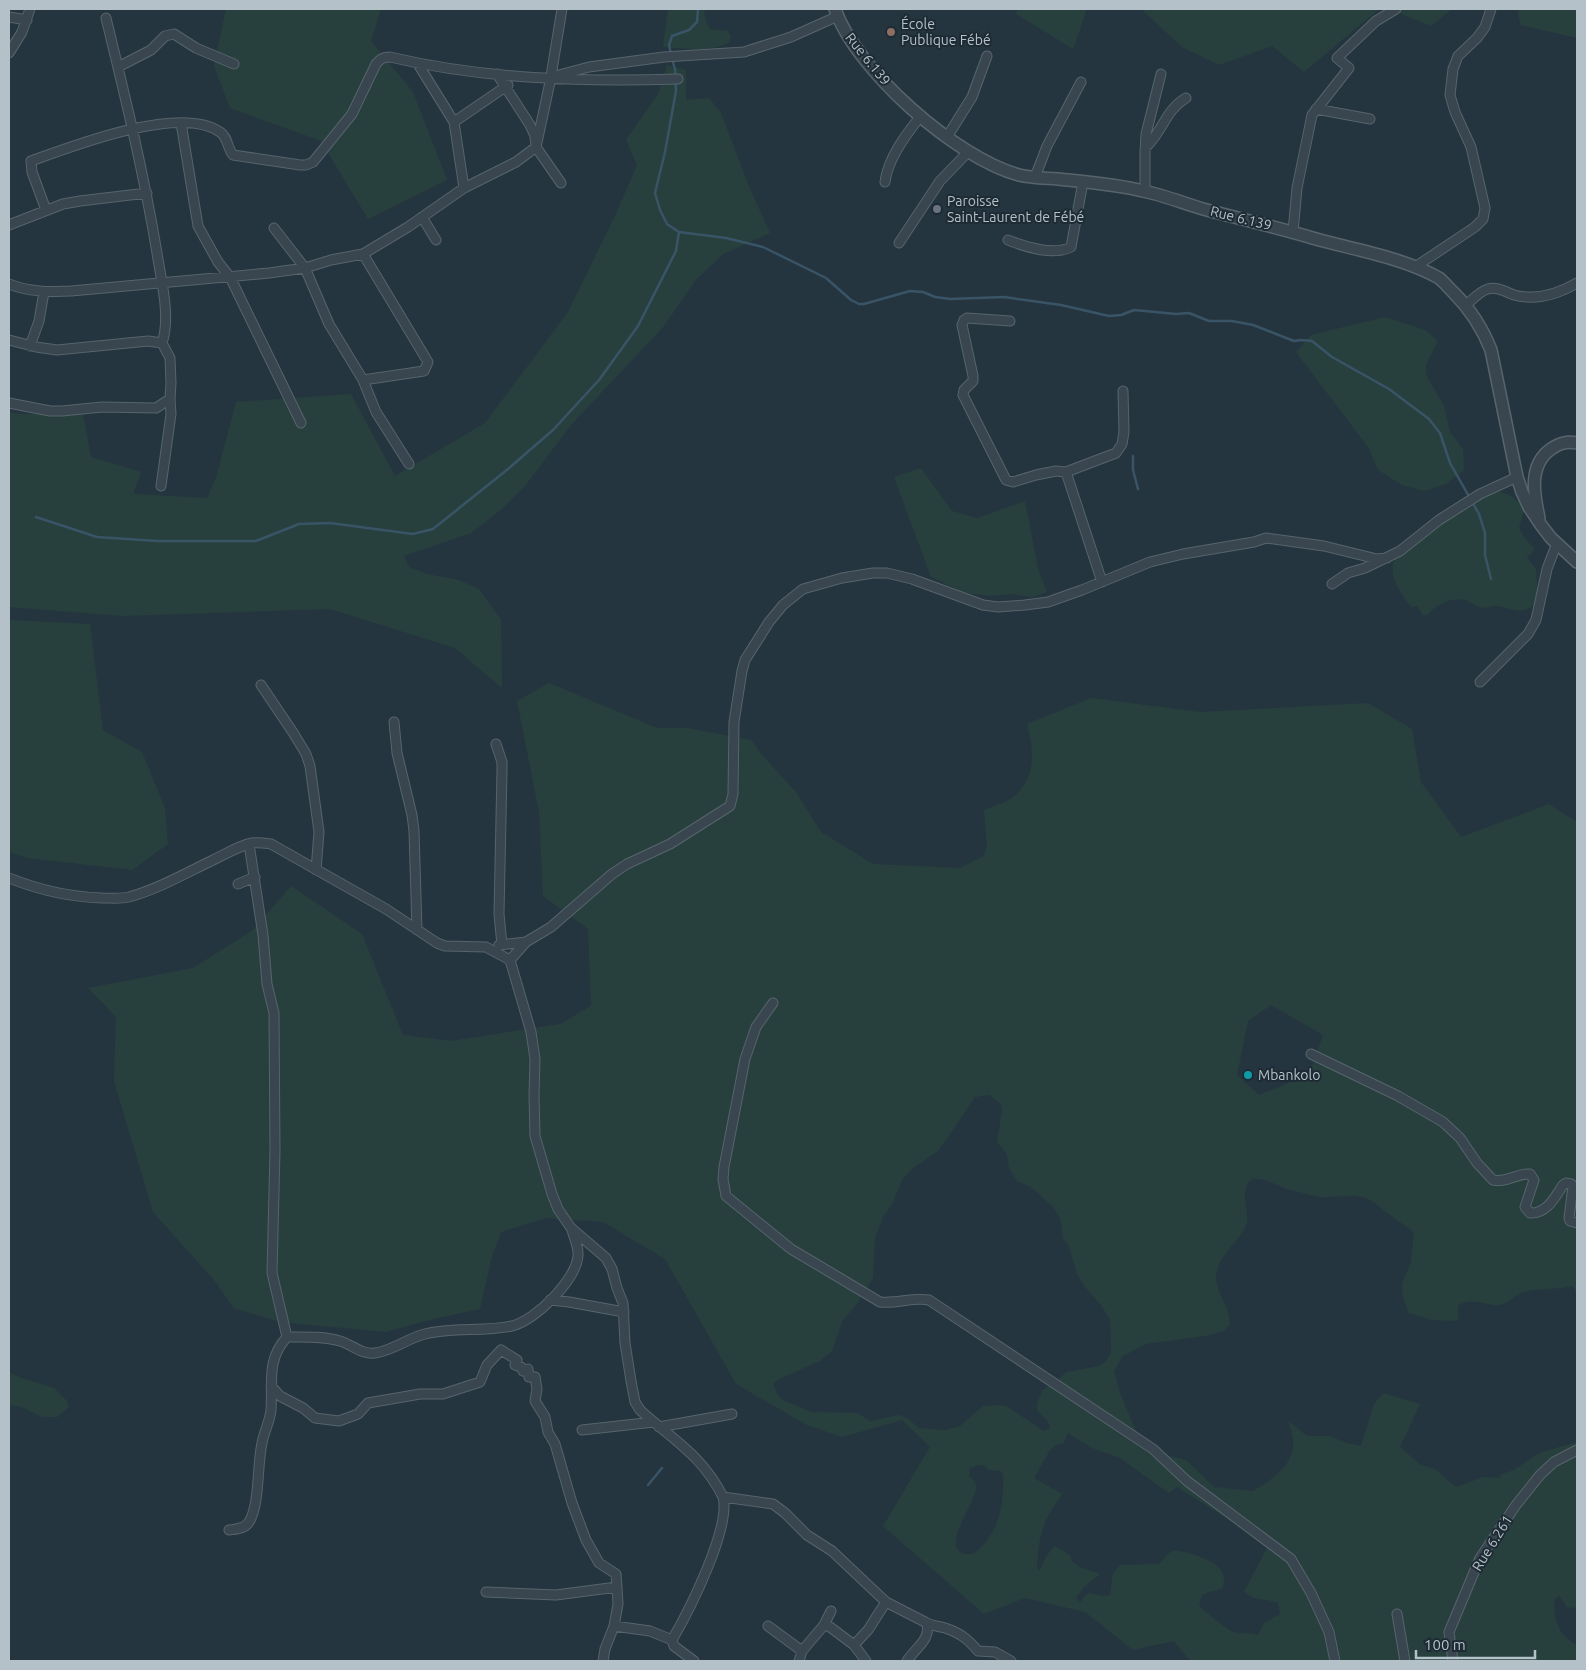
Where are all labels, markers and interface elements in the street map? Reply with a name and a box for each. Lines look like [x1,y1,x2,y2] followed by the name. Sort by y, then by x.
[901,15,991,48] place label: École Publique Fébé
[885,26,897,38] marker: École Publique Fébé
[842,30,894,88] street label: Rue 6.139
[947,193,1084,225] place label: Paroisse Saint-Laurent de Fébé
[931,203,943,215] marker: Paroisse Saint-Laurent de Fébé
[1209,203,1273,233] street label: Rue 6.139
[1258,1067,1320,1083] place label: Mbankolo
[1242,1069,1254,1081] marker: Mbankolo
[1469,1512,1515,1574] street label: Rue 6.261
[1416,1628,1535,1660] scale bar
[1424,1636,1466,1653] text: 100 m

